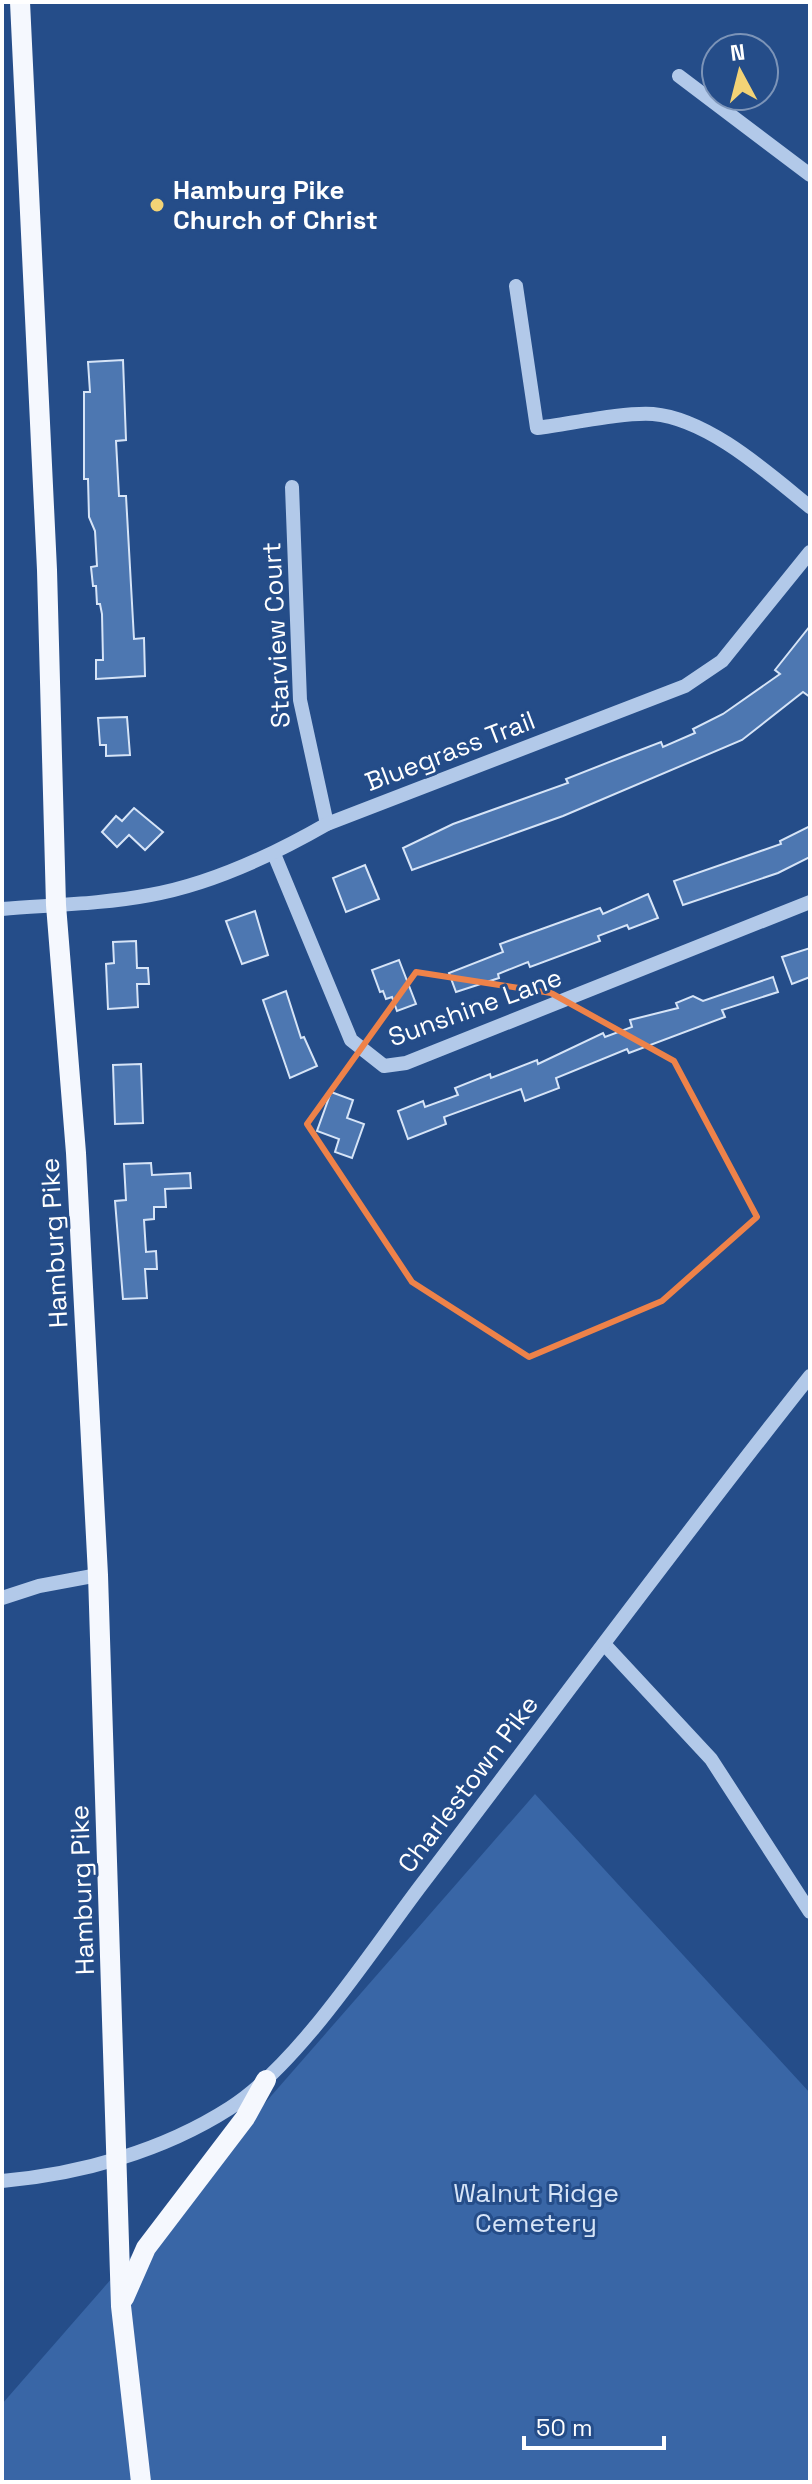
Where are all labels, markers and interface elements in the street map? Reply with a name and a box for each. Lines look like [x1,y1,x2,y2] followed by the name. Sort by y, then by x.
[700,32,780,112] north arrow
[729,37,747,67] text: N
[173,173,378,237] place label: Hamburg Pike Church of Christ
[148,196,166,214] marker: Hamburg Pike Church of Christ
[254,541,298,729] street label: Starview Court
[360,703,540,799] street label: Bluegrass Trail
[384,960,566,1054] street label: Sunshine Lane
[33,1157,75,1329] street label: Hamburg Pike
[390,1688,546,1880] street label: Charlestown Pike
[62,1804,102,1976] street label: Hamburg Pike
[453,2176,619,2240] park label: Walnut Ridge Cemetery
[524,2400,664,2450] scale bar
[536,2412,593,2443] text: 50 m

